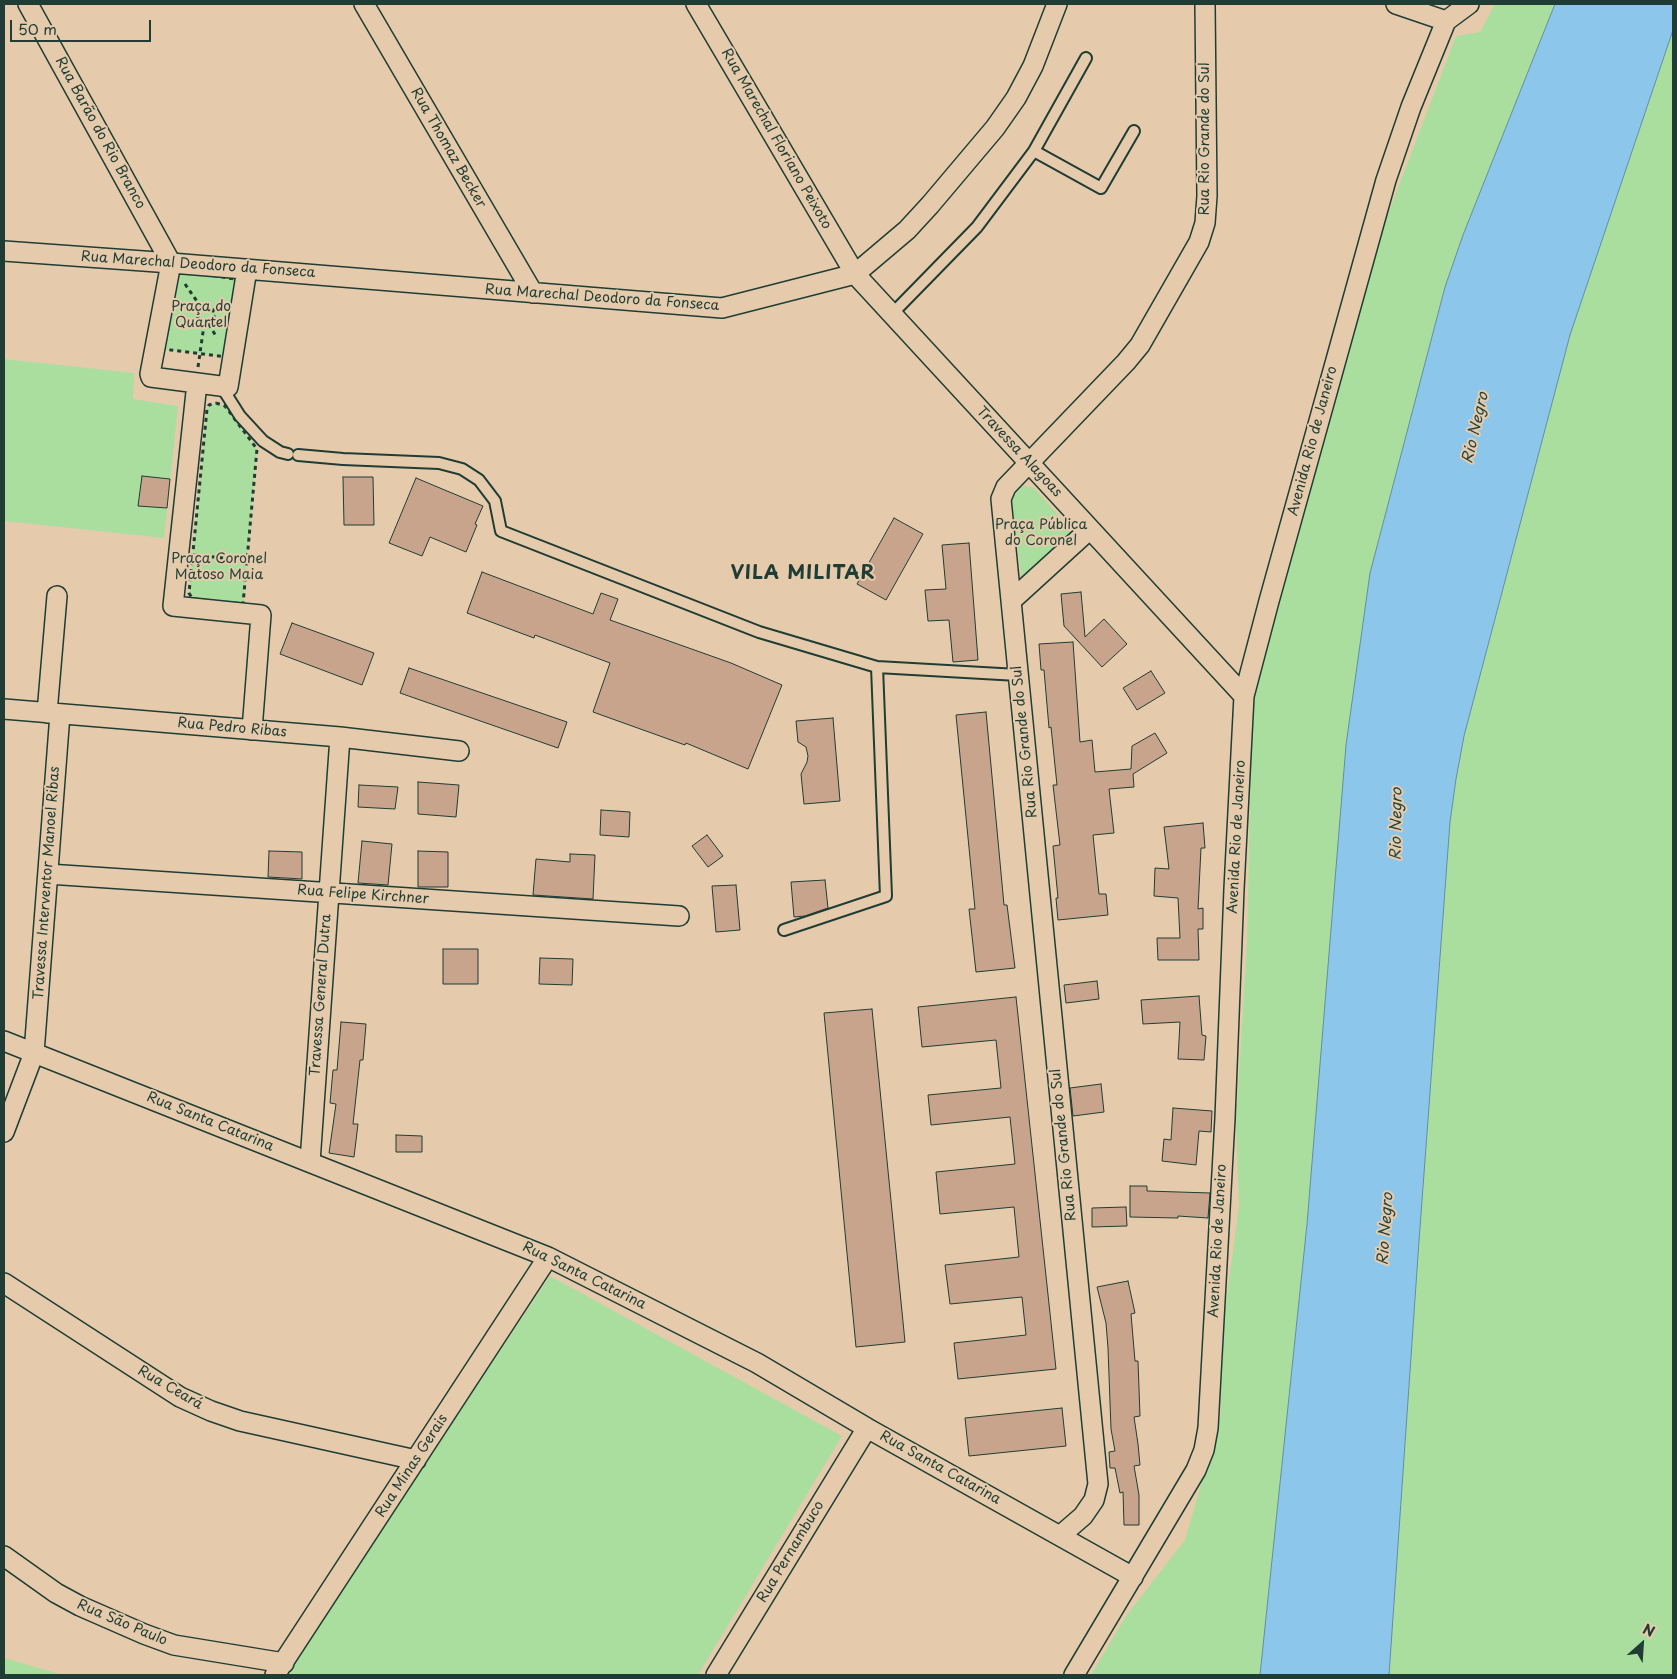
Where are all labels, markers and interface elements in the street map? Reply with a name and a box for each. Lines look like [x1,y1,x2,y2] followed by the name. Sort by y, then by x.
[12,10,154,42] scale bar
[18,17,57,40] text: 50 m
[717,46,835,232] street label: Rua Marechal Floriano Peixoto
[51,54,149,212] street label: Rua Barão do Rio Branco
[1197,63,1213,215] street label: Rua Rio Grande do Sul
[407,85,489,211] street label: Rua Thomaz Becker
[80,248,316,282] street label: Rua Marechal Deodoro da Fonseca
[484,281,720,315] street label: Rua Marechal Deodoro da Fonseca
[171,299,231,332] park label: Praça do Quartel
[1285,364,1341,518] street label: Avenida Rio de Janeiro
[1459,391,1493,465] water label: Rio Negro
[973,403,1065,501] street label: Travessa Alagoas
[995,517,1087,550] park label: Praça Pública do Coronel
[171,551,267,584] park label: Praça Coronel Matoso Maia
[730,563,876,585] district label: VILA MILITAR
[1009,665,1041,819] street label: Rua Rio Grande do Sul
[177,715,287,741] street label: Rua Pedro Ribas
[1225,760,1249,914] street label: Avenida Rio de Janeiro
[30,766,64,1000] street label: Travessa Interventor Manoel Ribas
[1387,788,1407,860] water label: Rio Negro
[296,882,430,908] street label: Rua Felipe Kirchner
[307,913,335,1077] street label: Travessa General Dutra
[1048,1068,1080,1222] street label: Rua Rio Grande do Sul
[144,1089,276,1155] street label: Rua Santa Catarina
[1206,1164,1230,1318] street label: Avenida Rio de Janeiro
[1374,1192,1398,1266] water label: Rio Negro
[519,1239,649,1313] street label: Rua Santa Catarina
[134,1363,206,1413] street label: Rua Ceará
[372,1411,452,1521] street label: Rua Minas Gerais
[877,1428,1003,1508] street label: Rua Santa Catarina
[754,1498,828,1606] street label: Rua Pernambuco
[74,1596,170,1650] street label: Rua São Paulo
[1639,1618,1658,1642] text: N
[1617,1619,1667,1669] north arrow

